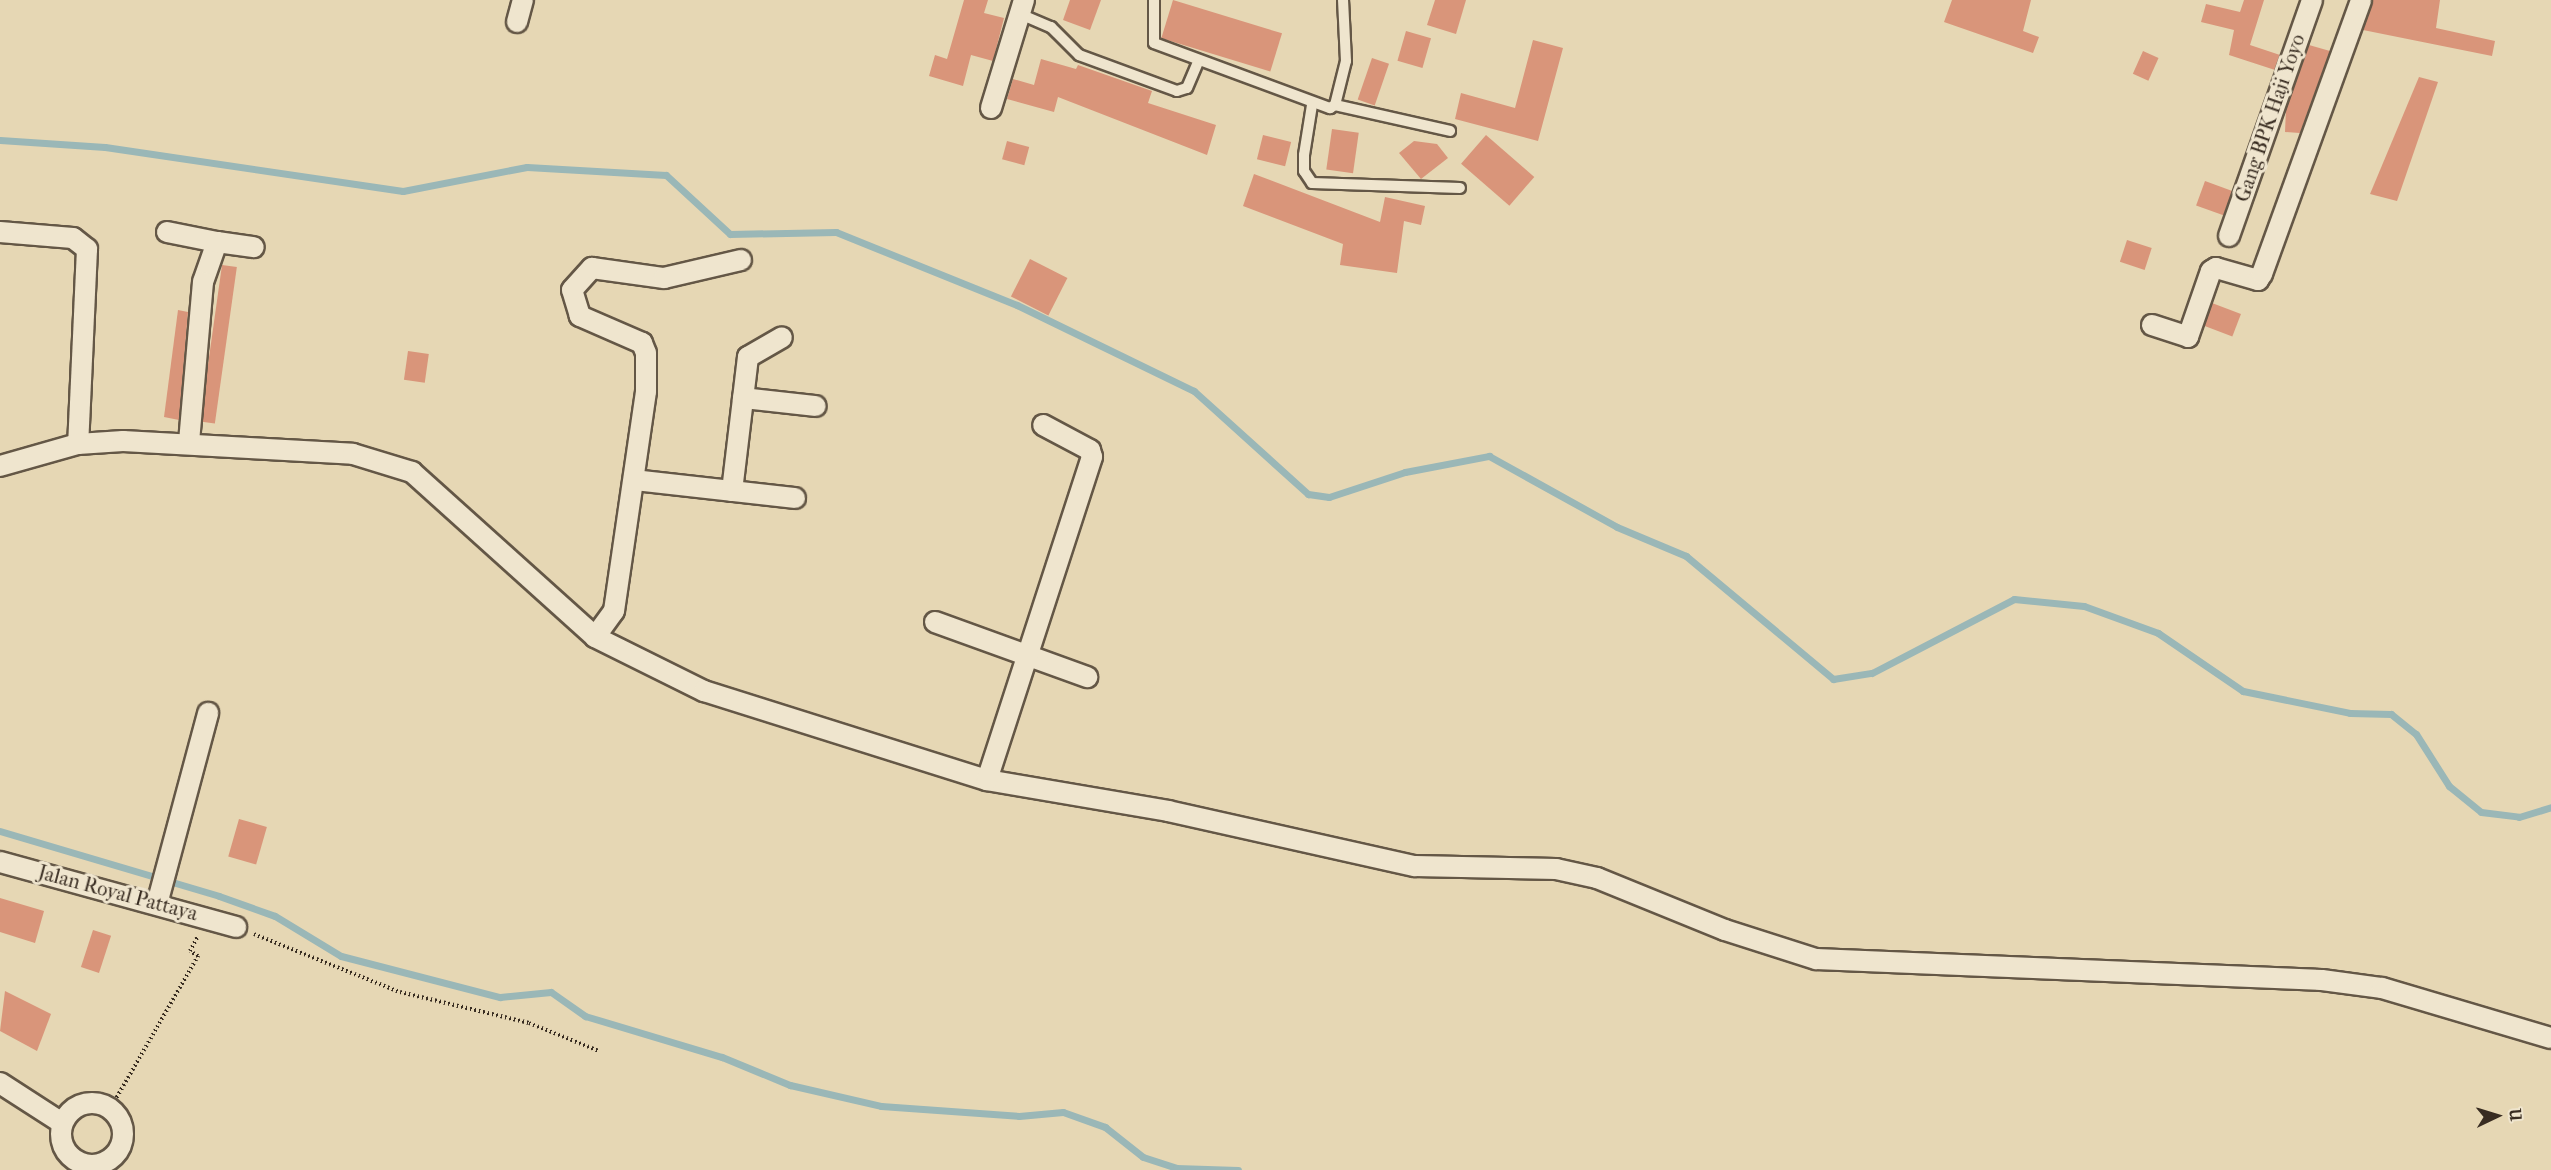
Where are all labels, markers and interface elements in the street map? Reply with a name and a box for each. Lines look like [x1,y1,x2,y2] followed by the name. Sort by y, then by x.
[2230,31,2310,205] street label: Gang BPK Haji Yoyo
[36,860,200,926] street label: Jalan Royal Pattaya
[2467,1086,2527,1146] north arrow
[2506,1108,2525,1122] text: U

